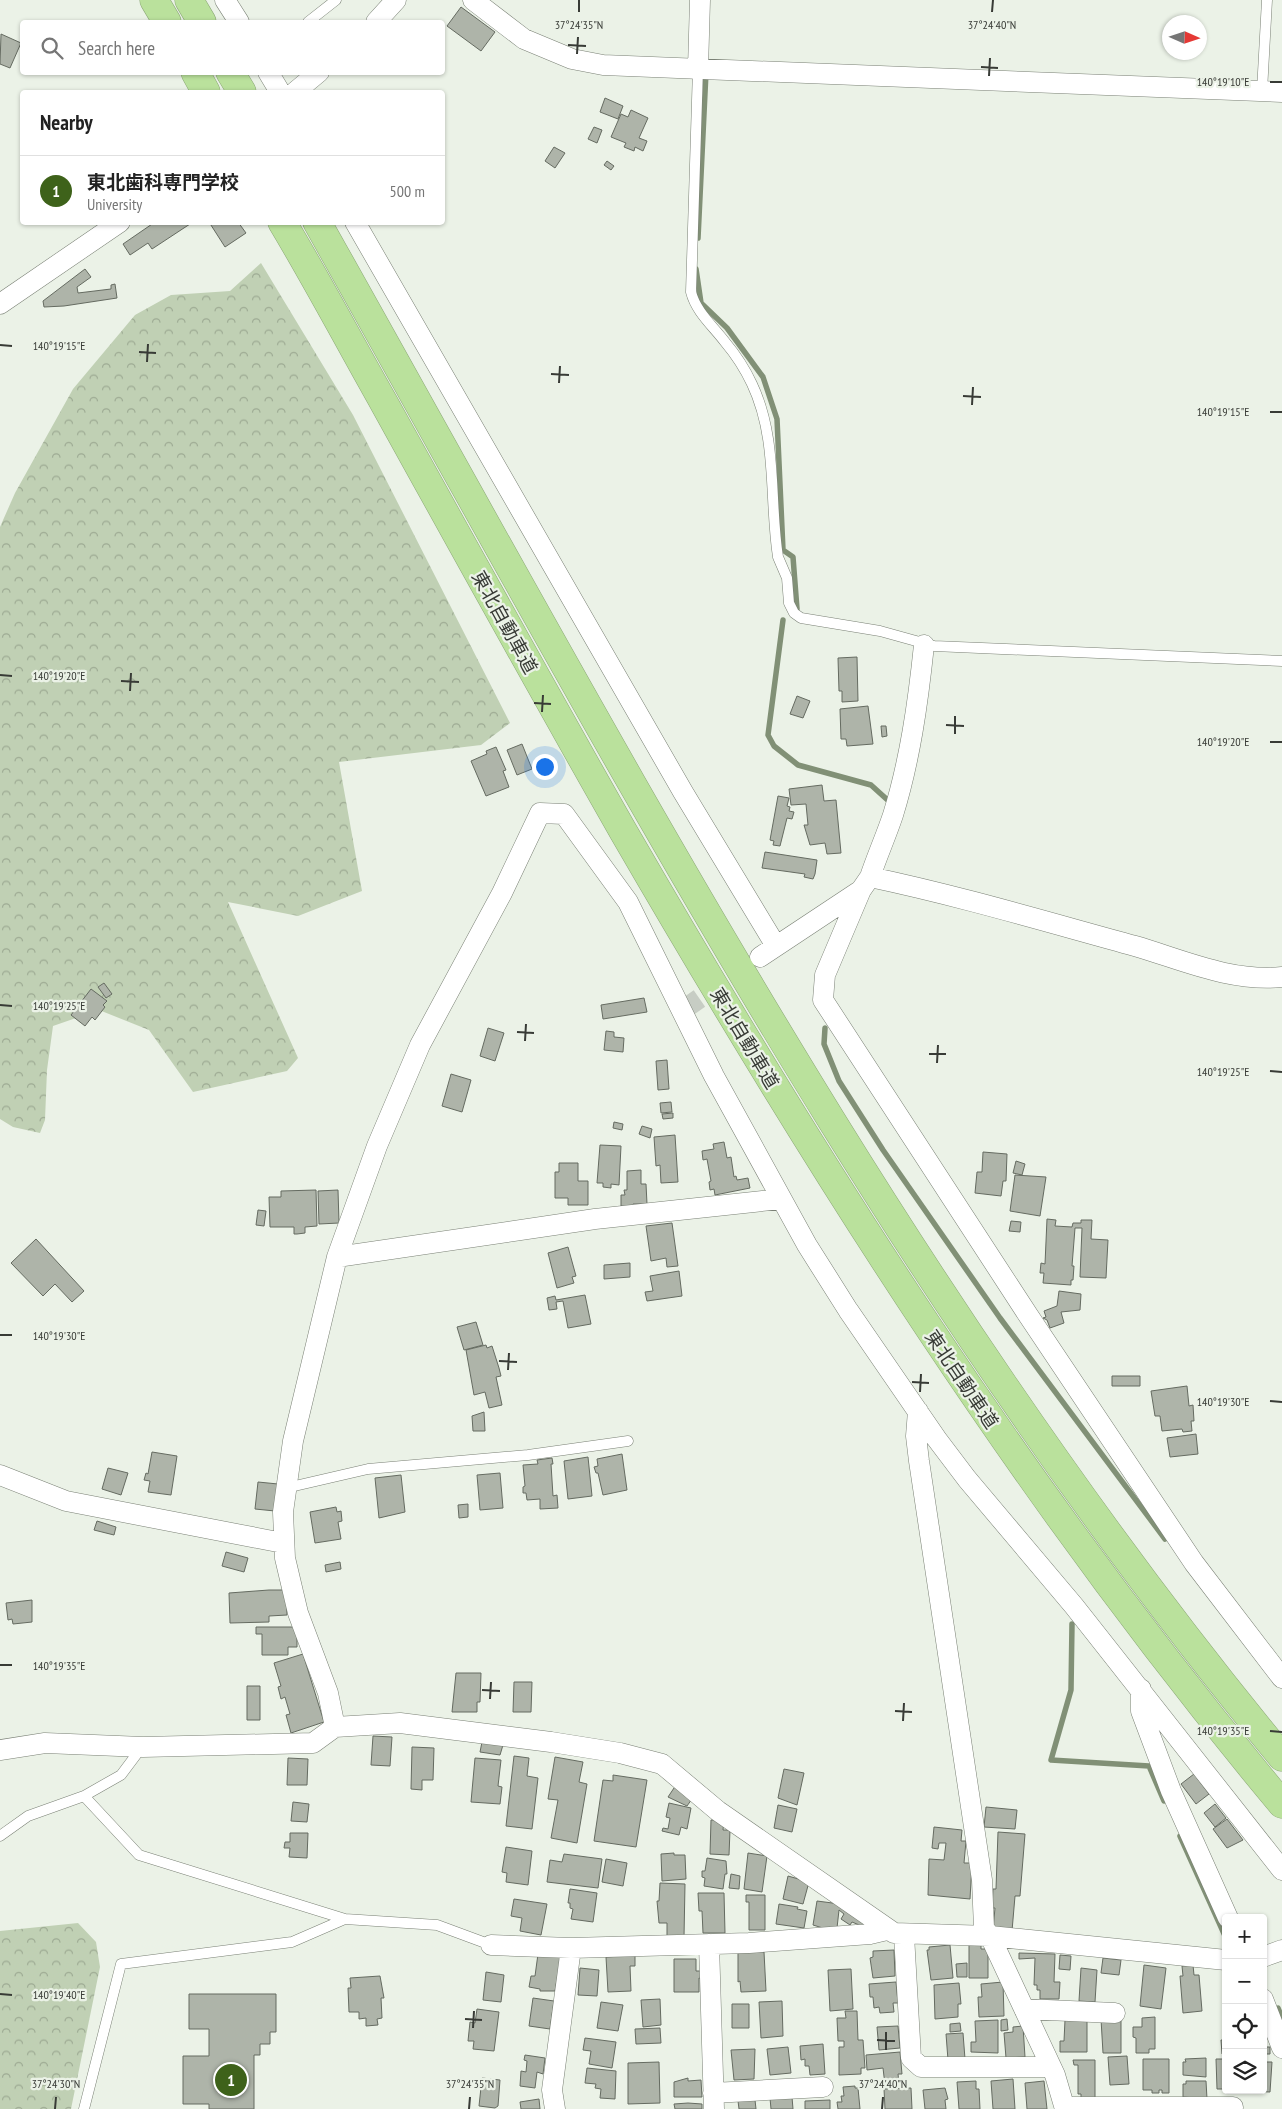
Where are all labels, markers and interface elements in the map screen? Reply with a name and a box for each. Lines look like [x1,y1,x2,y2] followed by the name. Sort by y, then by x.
[1162,15,1207,60] north arrow
[555,17,603,32] text: 37°24'35"N
[968,17,1016,32] text: 37°24'40"N
[20,20,445,75] search box
[38,34,66,62] icon: search
[78,36,155,60] text: Search here
[1197,74,1249,89] text: 140°19'10"E
[40,109,93,136] text: Nearby
[87,170,239,194] text: 東北歯科専門学校
[52,181,60,201] text: 1
[390,181,425,201] text: 500 m
[87,194,142,214] text: University
[33,338,85,353] text: 140°19'15"E
[1197,404,1249,419] text: 140°19'15"E
[467,566,543,678] street label: 東北自動車道
[33,668,85,683] text: 140°19'20"E
[1197,734,1249,749] text: 140°19'20"E
[532,754,558,780] your location
[705,983,785,1093] street label: 東北自動車道
[33,998,85,1013] text: 140°19'25"E
[1197,1064,1249,1079] text: 140°19'25"E
[920,1325,1004,1433] street label: 東北自動車道
[33,1328,85,1343] text: 140°19'30"E
[1197,1394,1249,1409] text: 140°19'30"E
[33,1658,85,1673] text: 140°19'35"E
[1197,1723,1249,1738] text: 140°19'35"E
[1222,1914,1267,2094] map controls
[1222,1914,1267,1959] button: +
[1222,1959,1267,2004] button: −
[33,1987,85,2002] text: 140°19'40"E
[1222,2004,1267,2049] button: locate
[1222,2049,1267,2094] button: layers
[215,2061,247,2099] pin: 1
[32,2076,80,2091] text: 37°24'30"N
[446,2076,494,2091] text: 37°24'35"N
[859,2076,907,2091] text: 37°24'40"N

